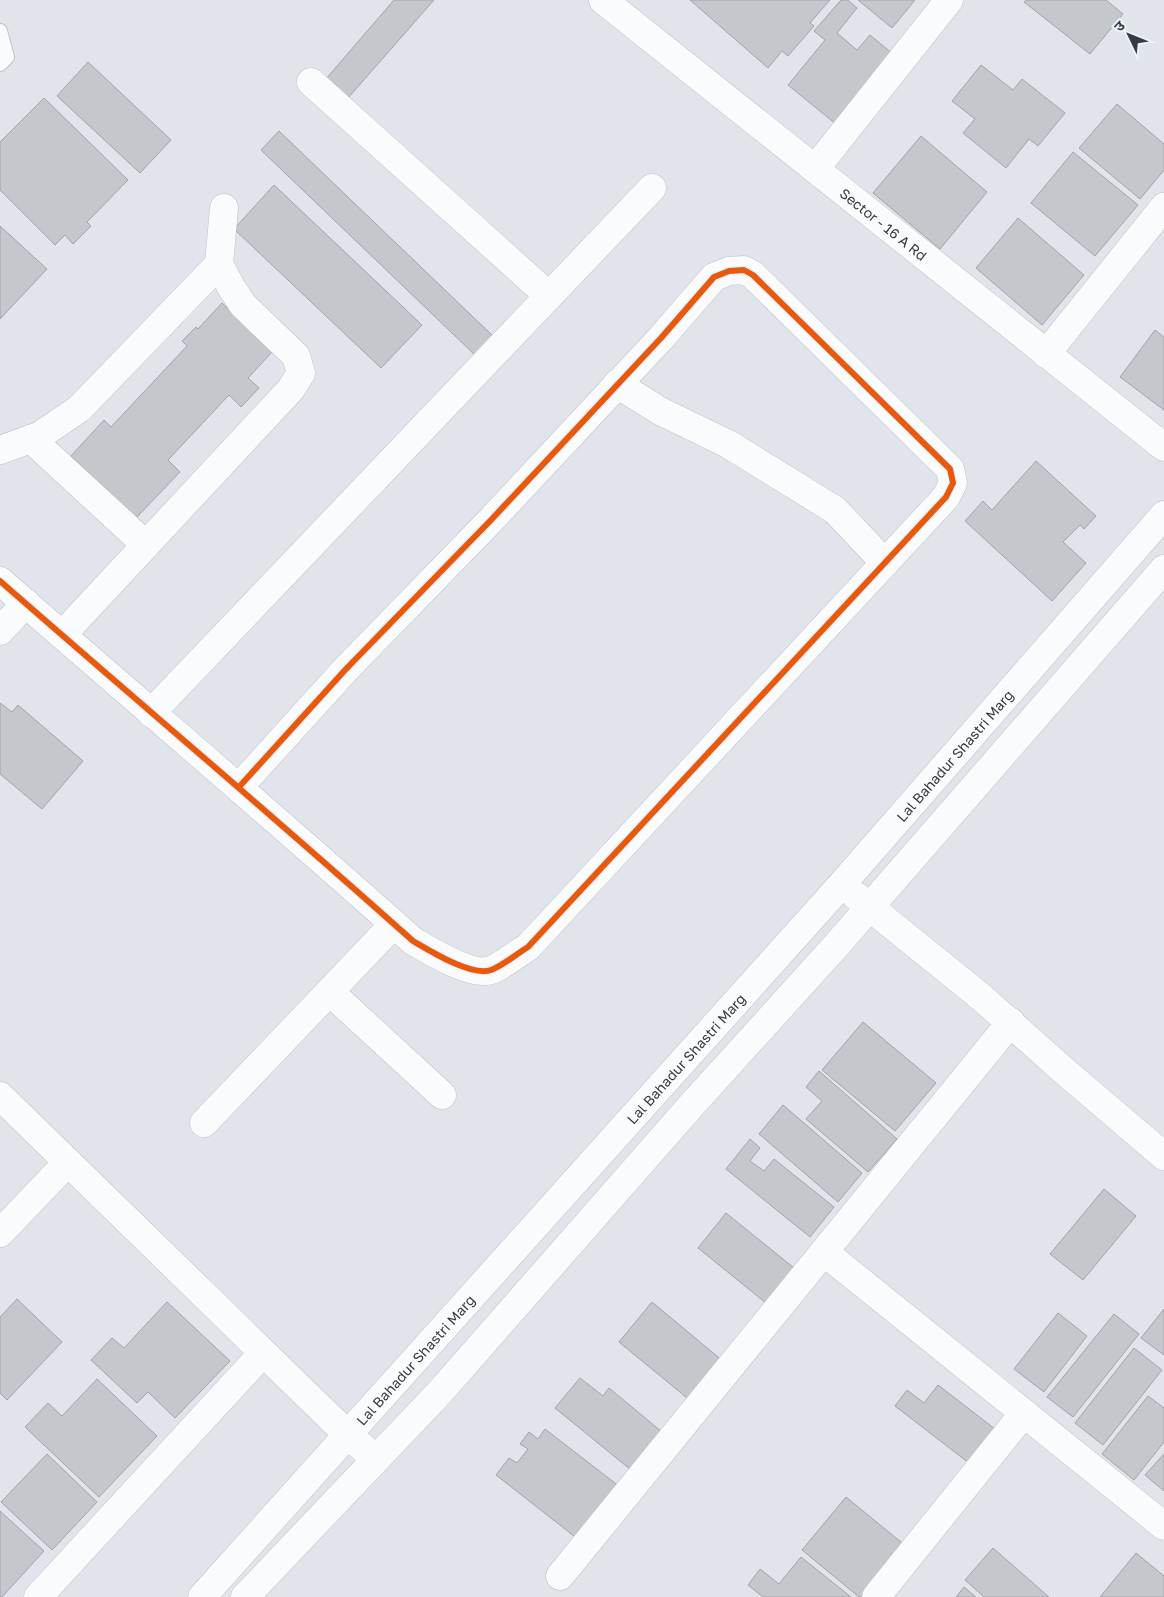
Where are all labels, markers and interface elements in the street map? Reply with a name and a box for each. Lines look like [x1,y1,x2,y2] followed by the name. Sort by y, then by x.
[1104,10,1154,60] north arrow
[1110,16,1129,35] text: उ
[837,184,931,263] street label: Sector - 16 A Rd
[892,686,1016,825] street label: Lal Bahadur Shastri Marg
[623,990,748,1127] street label: Lal Bahadur Shastri Marg
[352,1291,478,1428] street label: Lal Bahadur Shastri Marg

